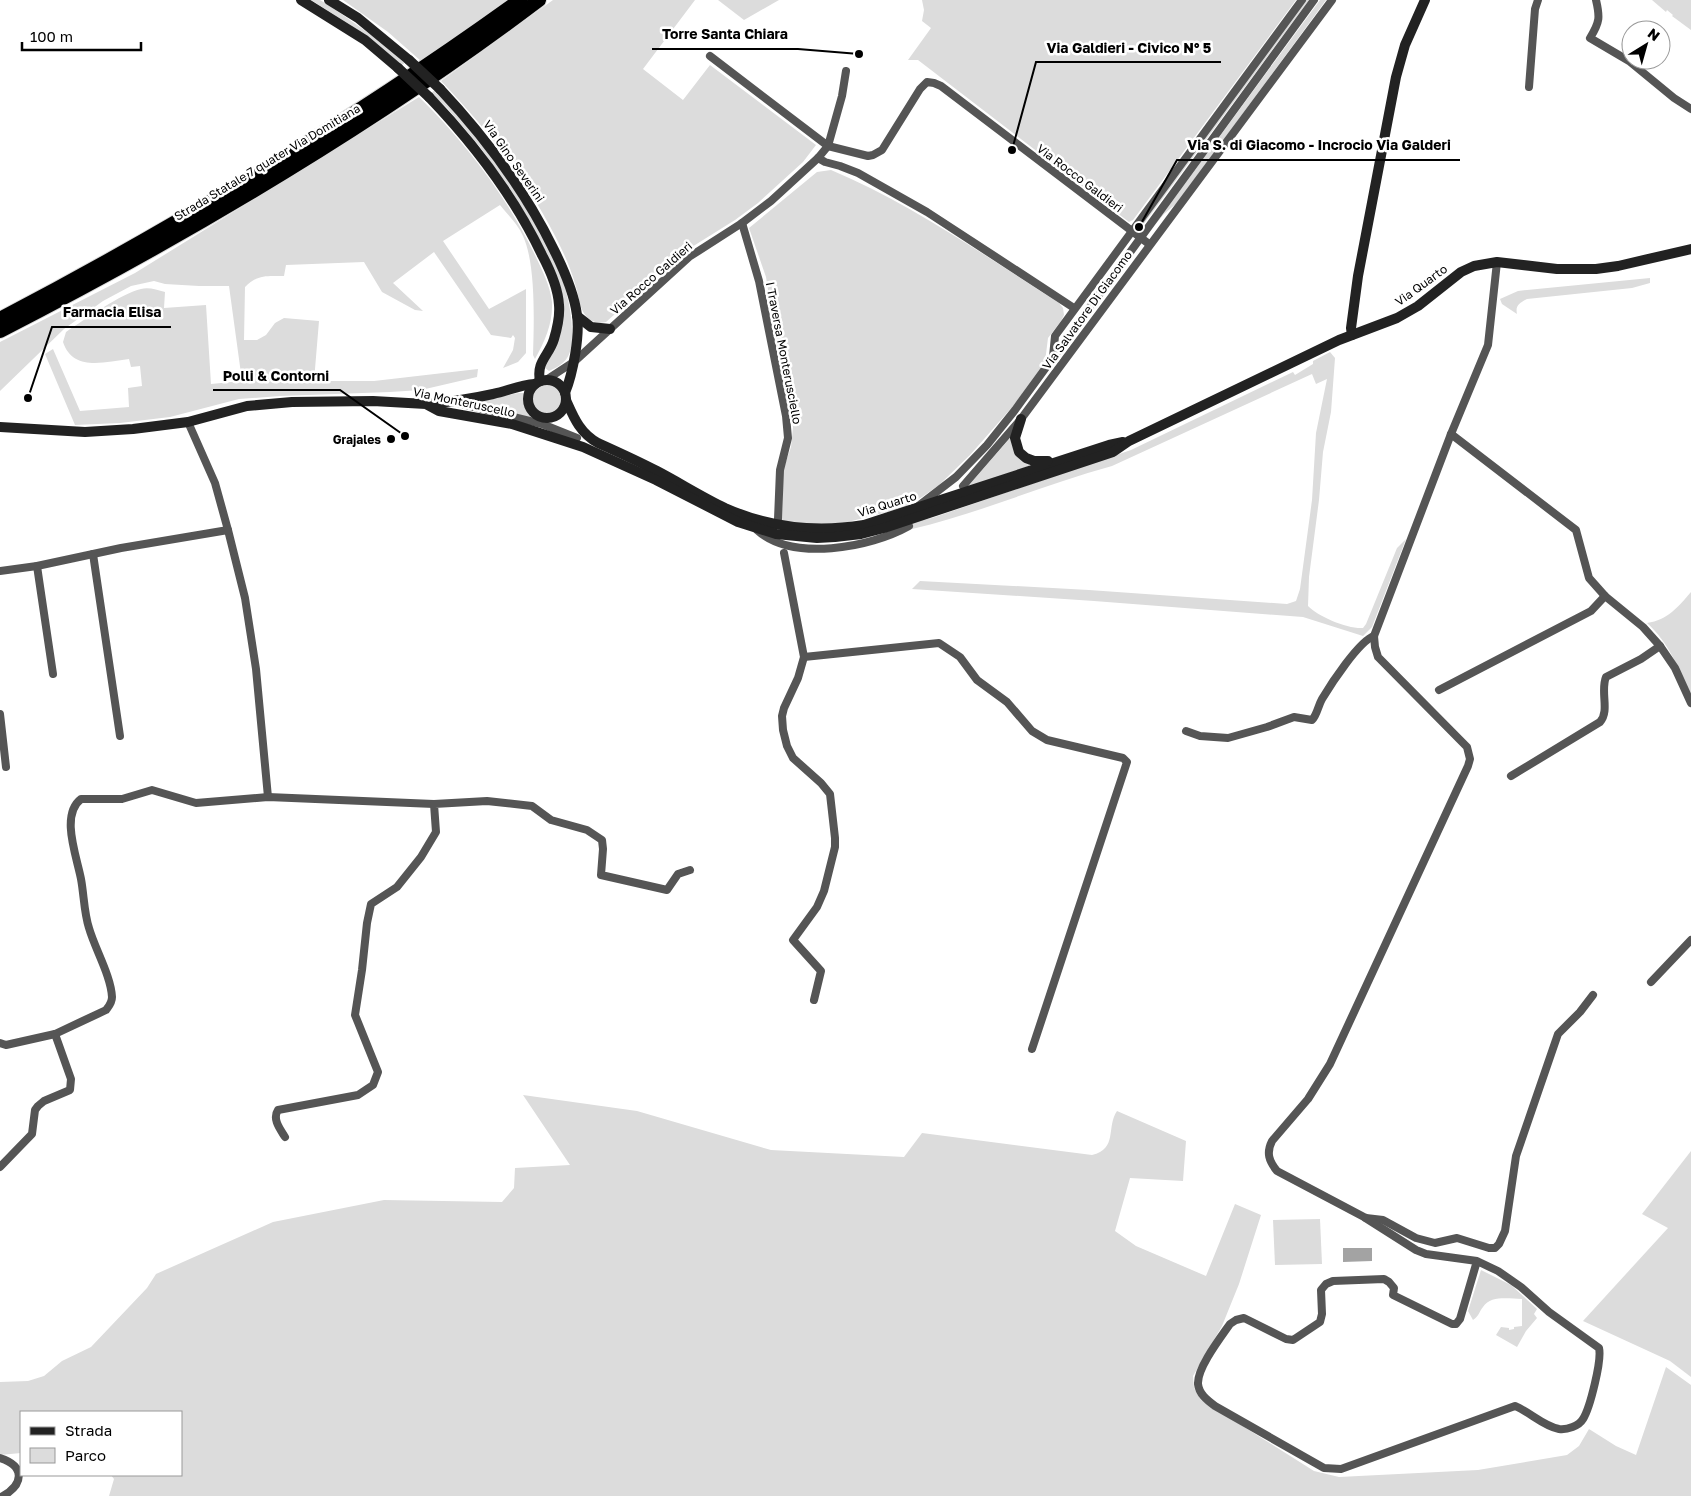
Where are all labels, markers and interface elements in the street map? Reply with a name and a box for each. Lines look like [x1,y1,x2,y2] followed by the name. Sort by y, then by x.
[22,20,141,52] scale bar
[652,20,798,49] callout: Torre Santa Chiara
[1621,20,1671,70] north arrow
[1645,24,1663,44] text: N
[662,25,788,42] text: Torre Santa Chiara
[30,27,73,45] text: 100 m
[1036,33,1221,62] callout: Via Galdieri - Civico N° 5
[1047,39,1212,56] text: Via Galdieri - Civico N° 5
[171,100,363,224] street label: Strada Statale 7 quater Via Domitiana
[480,117,548,205] street label: Via Gino Severini
[1177,131,1460,160] callout: Via S. di Giacomo - Incrocio Via Galderi
[1187,136,1451,153] text: Via S. di Giacomo - Incrocio Via Galderi
[1034,141,1126,215] street label: Via Rocco Galdieri
[607,238,695,318] street label: Via Rocco Galdieri
[1039,248,1135,372] street label: Via Salvatore Di Giacomo
[1392,261,1450,309] street label: Via Quarto
[763,280,805,426] street label: I Traversa Monterusciello
[52,298,171,327] callout: Farmacia Elisa
[63,303,161,320] text: Farmacia Elisa
[213,361,340,390] callout: Polli & Contorni
[223,367,329,384] text: Polli & Contorni
[412,384,516,420] street label: Via Monteruscello
[333,432,381,447] place label: Grajales
[385,433,397,445] marker: Grajales
[856,488,918,520] street label: Via Quarto
[20,1411,182,1476] legend
[65,1421,112,1439] text: Strada
[65,1446,106,1464] text: Parco

